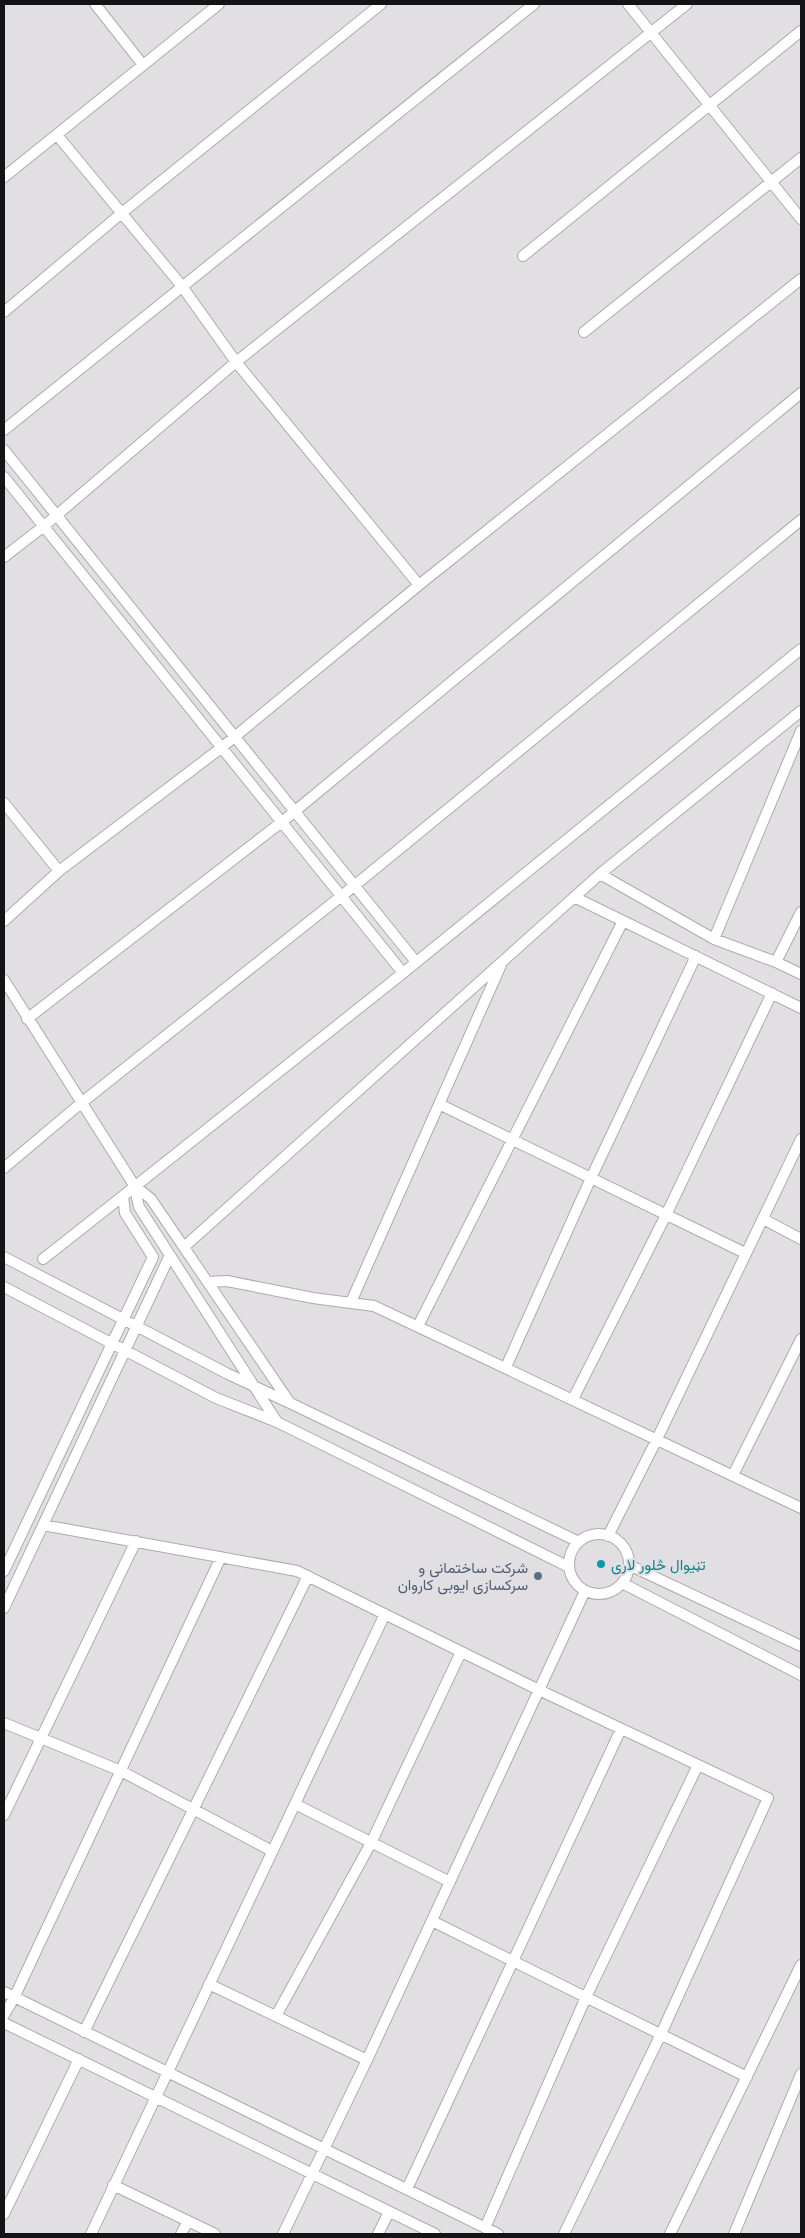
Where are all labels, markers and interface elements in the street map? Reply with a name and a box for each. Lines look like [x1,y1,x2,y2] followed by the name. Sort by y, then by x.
[611,1555,706,1575] place label: تڼیوال څلور لاری
[398,1558,528,1595] place label: شرکت ساختمانی و سرکسازی ایوبی کاروان
[595,1558,607,1570] marker: تڼیوال څلور لاری
[532,1570,544,1582] marker: شرکت ساختمانی و سرکسازی ایوبی کاروان

